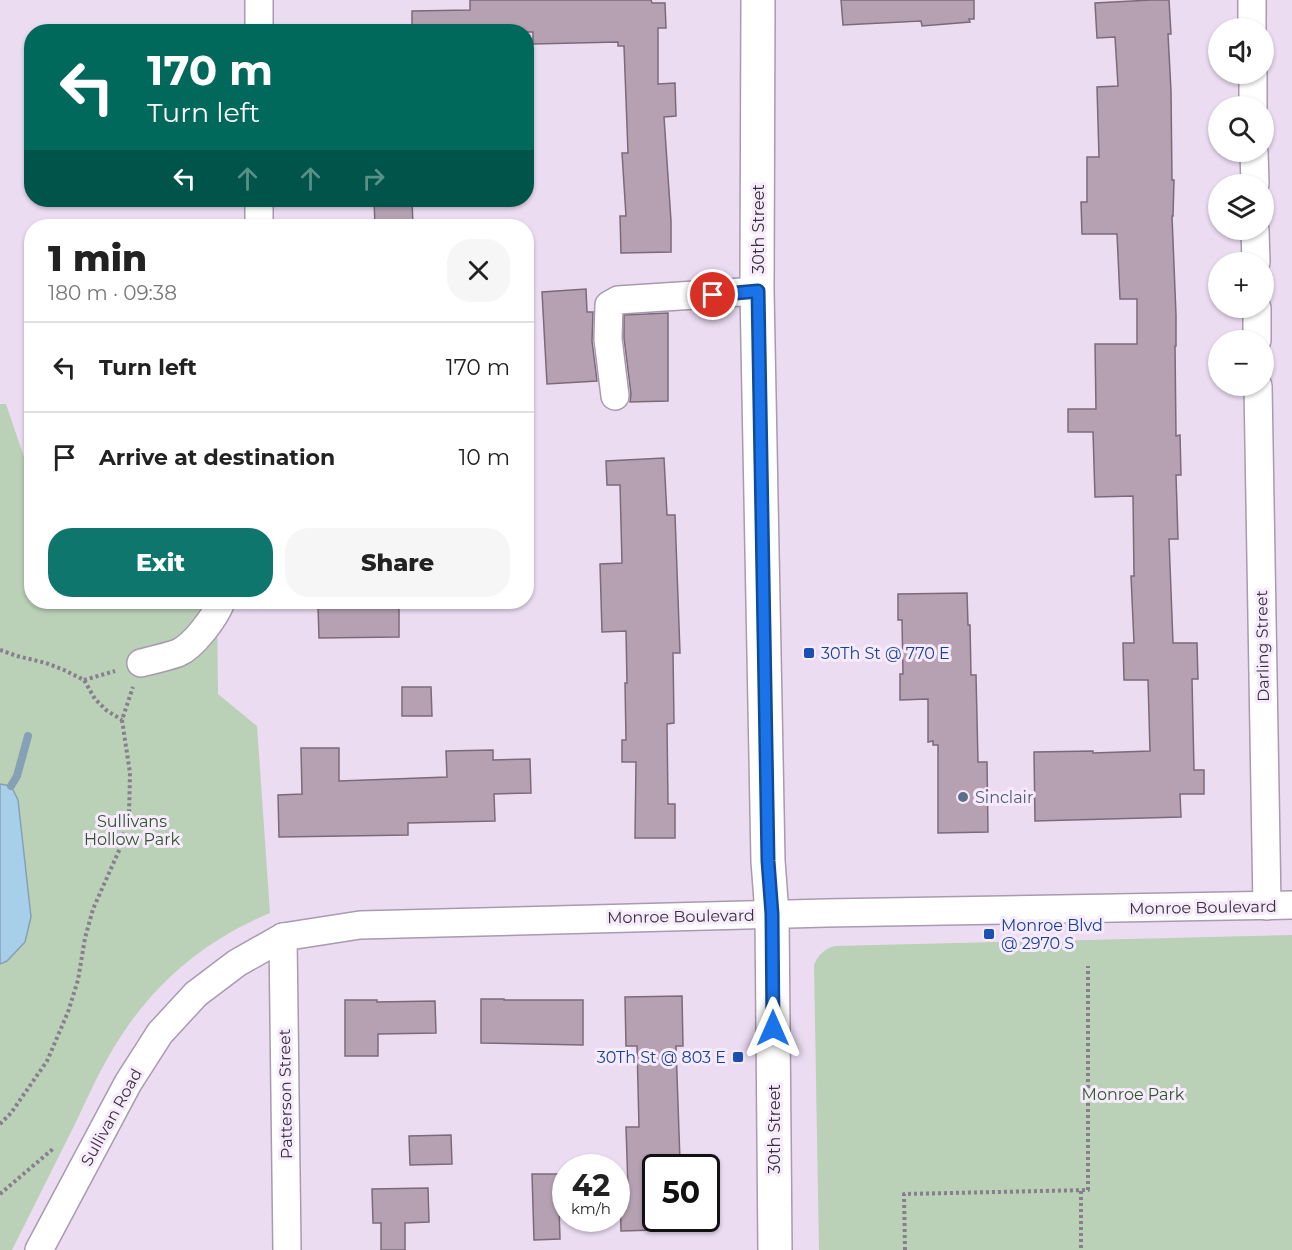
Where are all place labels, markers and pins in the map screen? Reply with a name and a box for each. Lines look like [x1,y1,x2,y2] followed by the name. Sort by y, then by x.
[687,269,738,320] pin
[821,644,950,663] place label: 30Th St @ 770 E
[802,646,816,660] marker: 30Th St @ 770 E
[975,788,1033,807] place label: Sinclair
[956,790,970,804] marker: Sinclair
[1001,916,1103,953] place label: Monroe Blvd @ 2970 S
[982,927,996,941] marker: Monroe Blvd @ 2970 S
[597,1048,726,1067] place label: 30Th St @ 803 E
[731,1050,745,1064] marker: 30Th St @ 803 E

